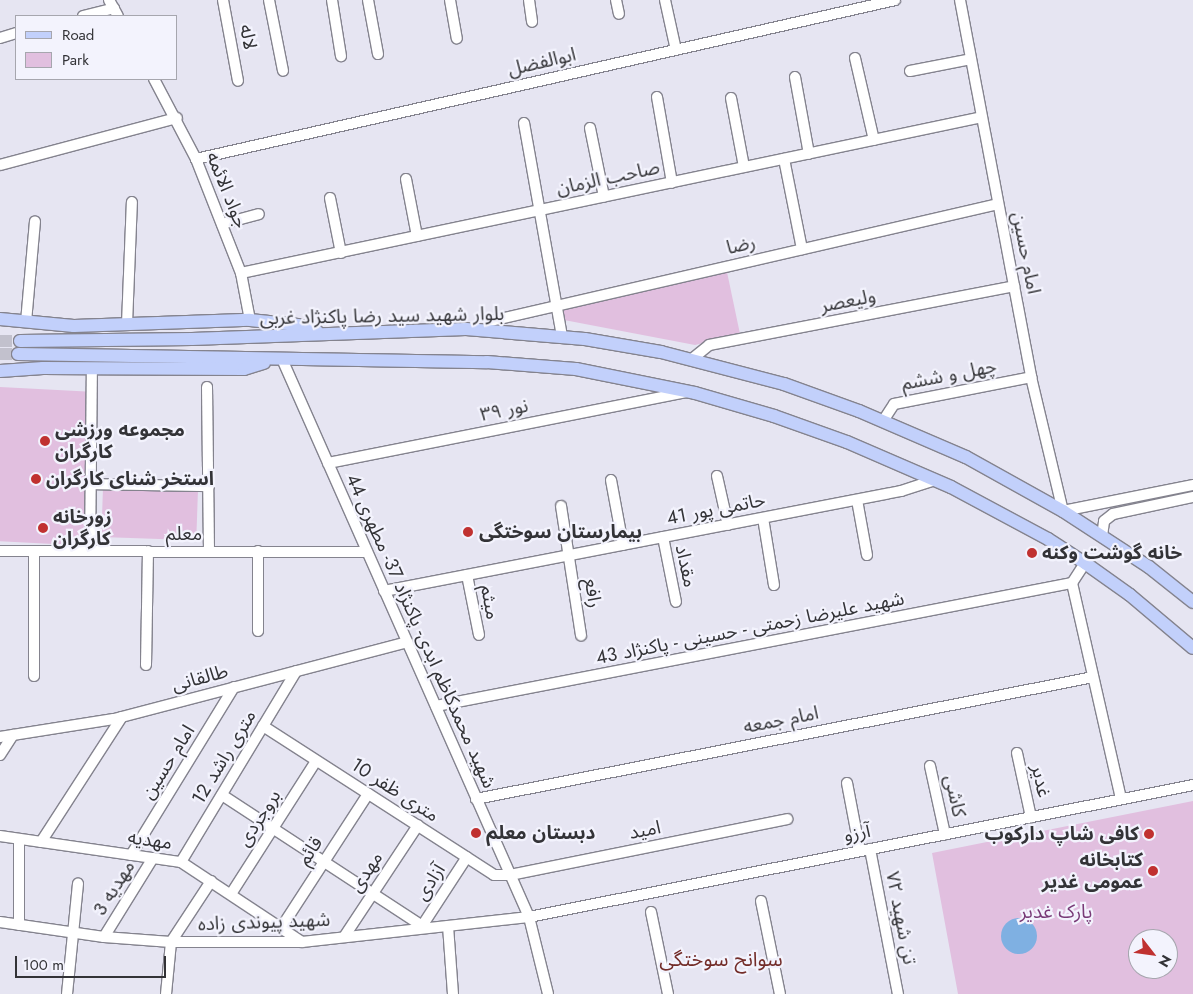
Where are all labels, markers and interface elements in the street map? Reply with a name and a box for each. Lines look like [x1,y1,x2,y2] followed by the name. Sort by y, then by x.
[15,15,178,80] legend
[234,22,262,52] street label: لاله
[62,24,94,46] text: Road
[506,43,578,81] street label: ابوالفضل
[62,49,89,71] text: Park
[201,148,253,232] street label: جواد الائمه
[554,156,662,200] street label: صاحب الزمان
[1007,210,1045,296] street label: امام حسین
[724,231,758,259] street label: رضا
[818,284,878,318] street label: ولیعصر
[260,302,504,330] street label: بلوار شهید سید رضا پاکنژاد غربی
[900,355,998,395] street label: چهل و ششم
[478,394,530,426] street label: نور ۳۹
[55,419,185,463] place label: مجموعه ورزشی کارگران
[39,435,51,447] marker: مجموعه ورزشی کارگران
[46,468,214,490] place label: استخر شنای کارگران
[341,470,501,792] street label: شهید محمدکاظم ابدی- پاکنژاد 37- مطهری 44
[30,473,42,485] marker: استخر شنای کارگران
[665,488,767,530] street label: حاتمی پور 41
[53,506,112,550] place label: زورخانه کارگران
[479,521,642,543] place label: بیمارستان سوختگی
[37,522,49,534] marker: زورخانه کارگران
[166,523,202,545] street label: معلم
[461,525,475,539] marker: بیمارستان سوختگی
[1042,542,1182,564] place label: خانه گوشت وکنه
[670,543,702,589] street label: مقداد
[1026,547,1038,559] marker: خانه گوشت وکنه
[579,577,607,609] street label: رافع
[476,583,504,621] street label: میثم
[594,587,906,669] street label: شهید علیرضا زحمتی - حسینی - پاکنژاد 43
[169,660,231,696] street label: طالقانی
[741,702,821,738] street label: امام جمعه
[187,706,261,808] street label: 12 متری راشد
[136,721,200,803] street label: امام حسین
[347,753,443,827] street label: 10 متری ظفر
[1026,763,1056,799] street label: غدیر
[939,773,971,819] street label: کاشی
[232,785,286,851] street label: بروجردی
[627,816,663,844] street label: امید
[842,819,872,847] street label: آرزو
[486,822,595,844] place label: دبستان معلم
[985,823,1139,845] place label: کافی شاپ دارکوب
[126,826,174,854] street label: مهدیه
[470,827,482,839] marker: دبستان معلم
[1143,828,1155,840] marker: کافی شاپ دارکوب
[292,832,328,870] street label: قائم
[344,847,388,897] street label: مهدی
[1042,849,1143,893] place label: کتابخانه عمومی غدیر
[88,856,140,920] street label: مهدیه 3
[410,859,450,905] street label: آزادی
[1147,865,1159,877] marker: کتابخانه عمومی غدیر
[881,869,921,967] street label: ۷۲ تن شهید
[1020,901,1092,923] park label: پارک غدیر
[197,908,331,936] street label: شهید پیوندی زاده
[1128,929,1178,979] north arrow
[18,946,169,978] scale bar
[659,947,783,971] district label: سوانح سوختگی
[1154,951,1177,971] text: N
[23,954,64,976] text: 100 m

